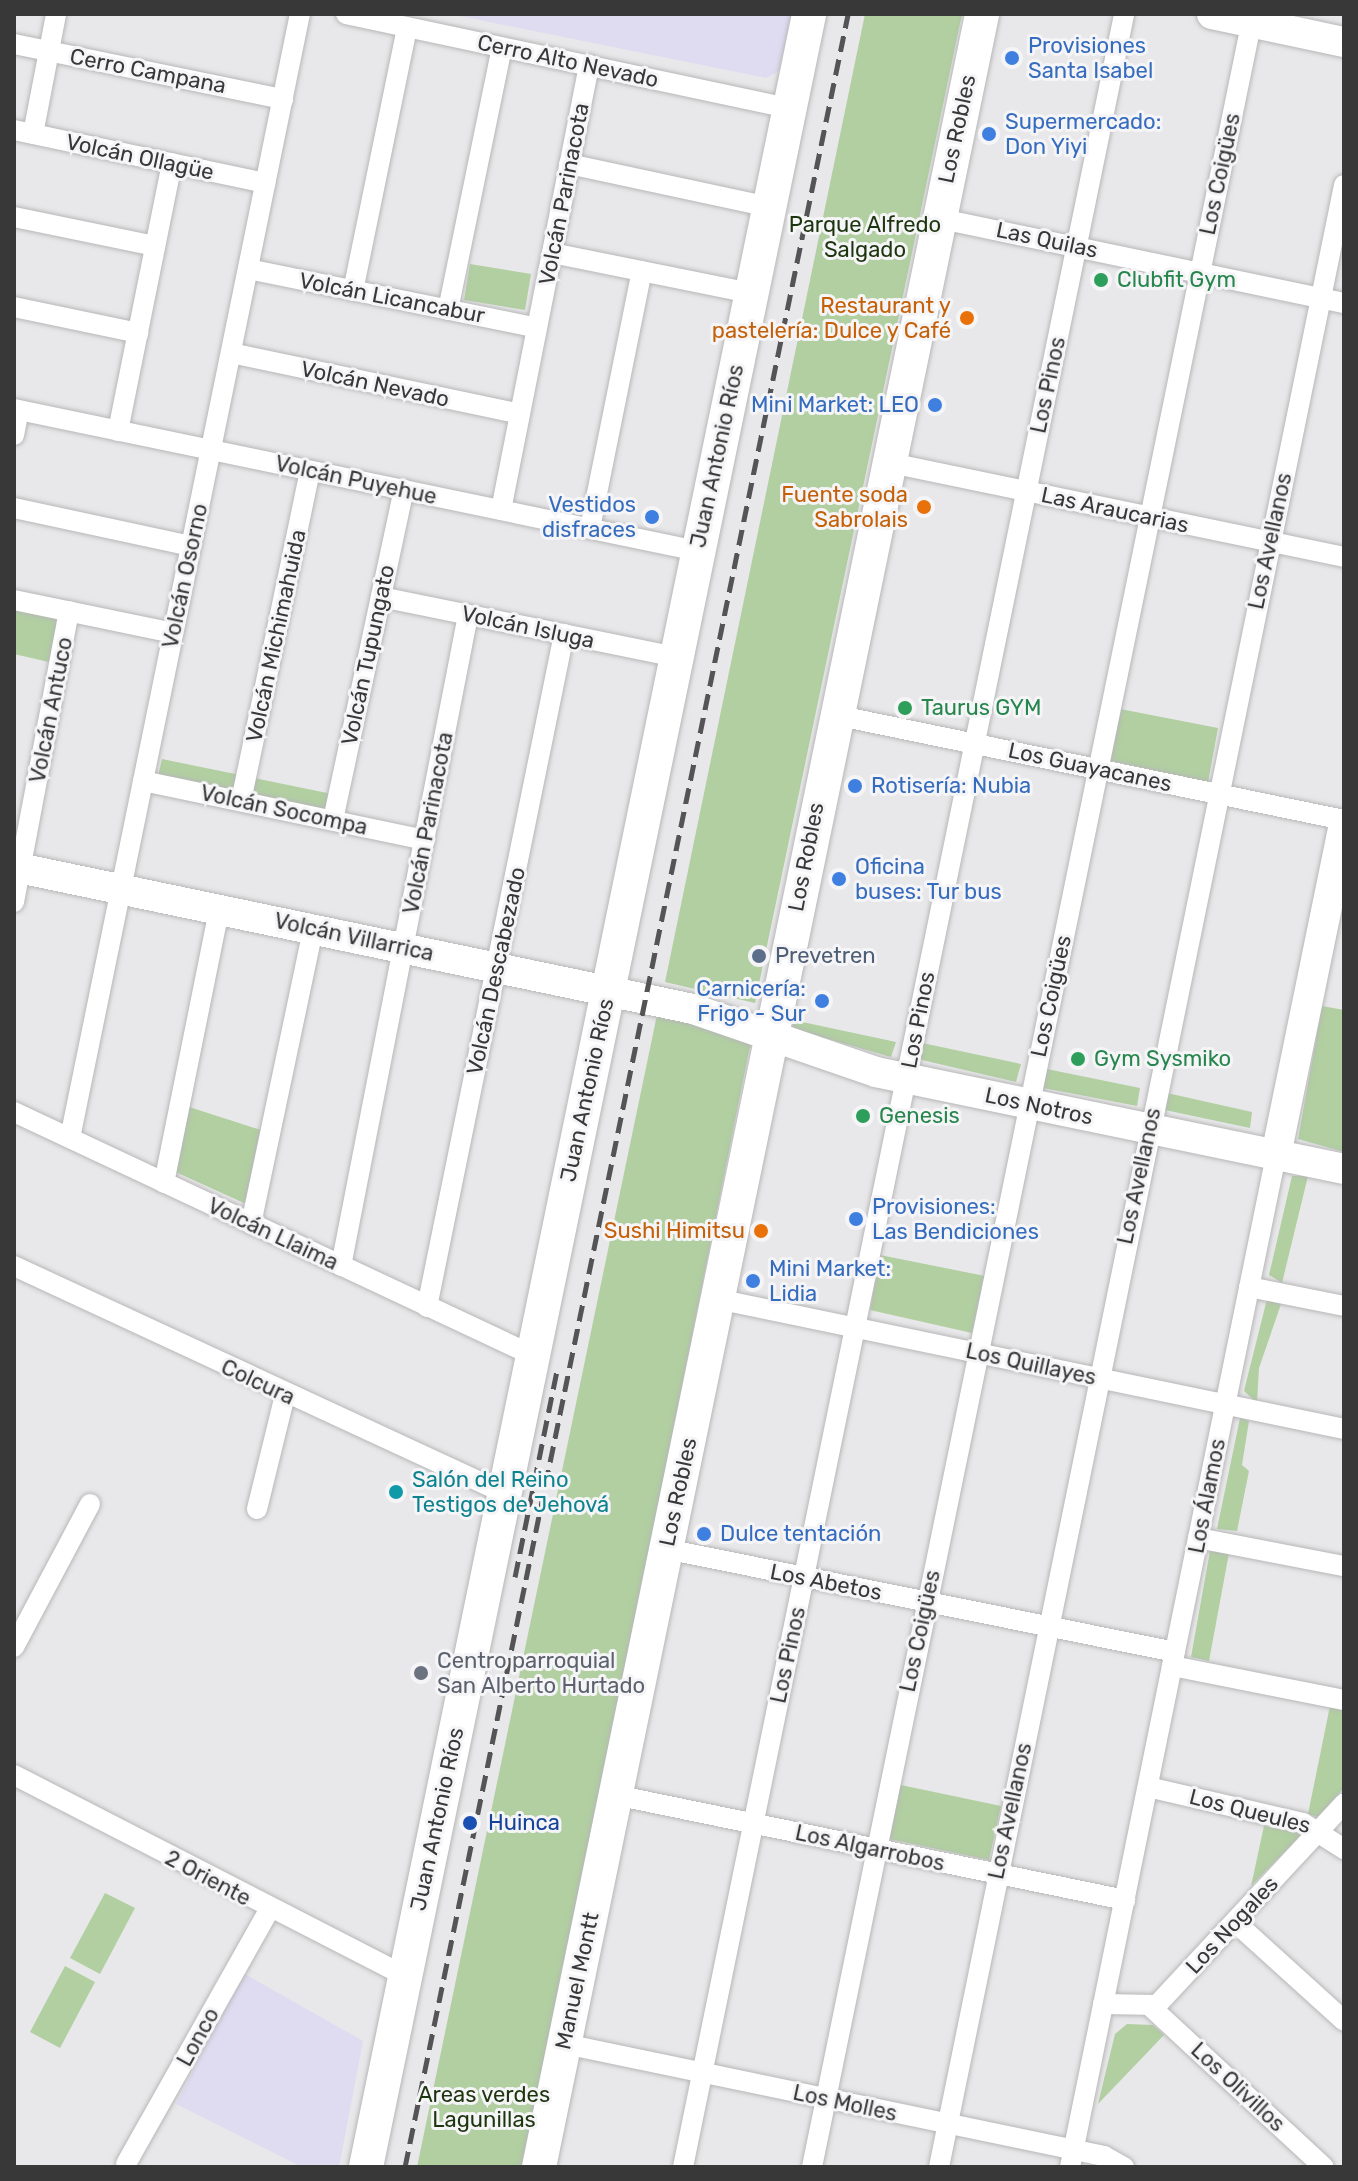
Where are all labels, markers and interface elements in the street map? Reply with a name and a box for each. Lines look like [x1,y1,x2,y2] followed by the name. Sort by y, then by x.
[475,29,661,93] street label: Cerro Alto Nevado
[1028,32,1153,84] place label: Provisiones Santa Isabel
[68,43,228,99] street label: Cerro Campana
[1003,49,1021,67] marker: Provisiones Santa Isabel
[933,72,981,186] street label: Los Robles
[533,101,595,287] street label: Volcán Parinacota
[1005,108,1161,160] place label: Supermercado: Don Yiyi
[1194,111,1246,237] street label: Los Coigües
[980,125,998,143] marker: Supermercado: Don Yiyi
[64,128,216,186] street label: Volcán Ollagüe
[789,211,941,262] park label: Parque Alfredo Salgado
[994,216,1100,264] street label: Las Quilas
[297,267,487,329] street label: Volcán Licancabur
[1117,267,1236,293] place label: Clubfit Gym
[1092,271,1110,289] marker: Clubfit Gym
[711,292,951,344] place label: Restaurant y pastelería: Dulce y Café
[958,309,976,327] marker: Restaurant y pastelería: Dulce y Café
[1025,334,1071,436] street label: Los Pinos
[298,355,452,413] street label: Volcán Nevado
[685,362,749,550] street label: Juan Antonio Ríos
[751,392,919,418] place label: Mini Market: LEO
[926,396,944,414] marker: Mini Market: LEO
[273,450,439,510] street label: Volcán Puyehue
[1243,470,1297,612] street label: Los Avellanos
[781,481,908,532] place label: Fuente soda Sabrolais
[1039,481,1191,539] street label: Las Araucarias
[542,491,636,542] place label: Vestidos disfraces
[915,498,933,516] marker: Fuente soda Sabrolais
[157,501,213,651] street label: Volcán Osorno
[643,508,661,526] marker: Vestidos disfraces
[241,527,311,745] street label: Volcán Michimahuida
[336,562,400,748] street label: Volcán Tupungato
[459,600,597,654] street label: Volcán Isluga
[24,634,78,786] street label: Volcán Antuco
[921,695,1041,721] place label: Taurus GYM
[896,699,914,717] marker: Taurus GYM
[397,730,459,916] street label: Volcán Parinacota
[1006,737,1174,797] street label: Los Guayacanes
[871,773,1031,799] place label: Rotisería: Nubia
[846,777,864,795] marker: Rotisería: Nubia
[198,779,370,841] street label: Volcán Socompa
[783,800,829,914] street label: Los Robles
[855,853,1003,904] place label: Oficina buses: Tur bus
[461,865,531,1077] street label: Volcán Descabezado
[830,870,848,888] marker: Oficina buses: Tur bus
[271,907,437,967] street label: Volcán Villarrica
[1025,933,1077,1059] street label: Los Coigües
[775,943,876,969] place label: Prevetren
[750,947,768,965] marker: Prevetren
[896,969,940,1071] street label: Los Pinos
[696,975,806,1026] place label: Carnicería: Frigo - Sur
[813,992,831,1010] marker: Carnicería: Frigo - Sur
[555,996,619,1184] street label: Juan Antonio Ríos
[1094,1046,1231,1072] place label: Gym Sysmiko
[1069,1050,1087,1068] marker: Gym Sysmiko
[983,1082,1095,1130] street label: Los Notros
[879,1103,960,1129] place label: Genesis
[1112,1105,1166,1247] street label: Los Avellanos
[854,1107,872,1125] marker: Genesis
[203,1192,343,1276] street label: Volcán Llaima
[872,1193,1039,1244] place label: Provisiones: Las Bendiciones
[847,1210,865,1228] marker: Provisiones: Las Bendiciones
[604,1218,745,1244] place label: Sushi Himitsu
[752,1222,770,1240] marker: Sushi Himitsu
[769,1255,891,1306] place label: Mini Market: Lidia
[744,1272,762,1290] marker: Mini Market: Lidia
[963,1337,1099,1391] street label: Los Quillayes
[217,1353,299,1411] street label: Colcura
[654,1435,702,1549] street label: Los Robles
[1183,1436,1231,1556] street label: Los Álamos
[412,1466,609,1518] place label: Salón del Reino Testigos de Jehová
[387,1483,405,1501] marker: Salón del Reino Testigos de Jehová
[720,1521,882,1547] place label: Dulce tentación
[695,1525,713,1543] marker: Dulce tentación
[768,1558,884,1606] street label: Los Abetos
[894,1568,946,1694] street label: Los Coigües
[765,1604,811,1706] street label: Los Pinos
[437,1647,646,1698] place label: Centro parroquial San Alberto Hurtado
[412,1664,430,1682] marker: Centro parroquial San Alberto Hurtado
[405,1725,469,1913] street label: Juan Antonio Ríos
[983,1740,1037,1882] street label: Los Avellanos
[1187,1783,1313,1839] street label: Los Queules
[488,1810,560,1836] place label: Huinca
[459,1812,481,1834] marker: Huinca
[793,1819,947,1877] street label: Los Algarrobos
[161,1844,255,1912] street label: 2 Oriente
[1180,1871,1284,1979] street label: Los Nogales
[550,1910,604,2052] street label: Manuel Montt
[171,2003,225,2071] street label: Lonco
[1185,2037,1291,2137] street label: Los Olivillos
[791,2079,899,2127] street label: Los Molles
[418,2081,550,2132] park label: Areas verdes Lagunillas

